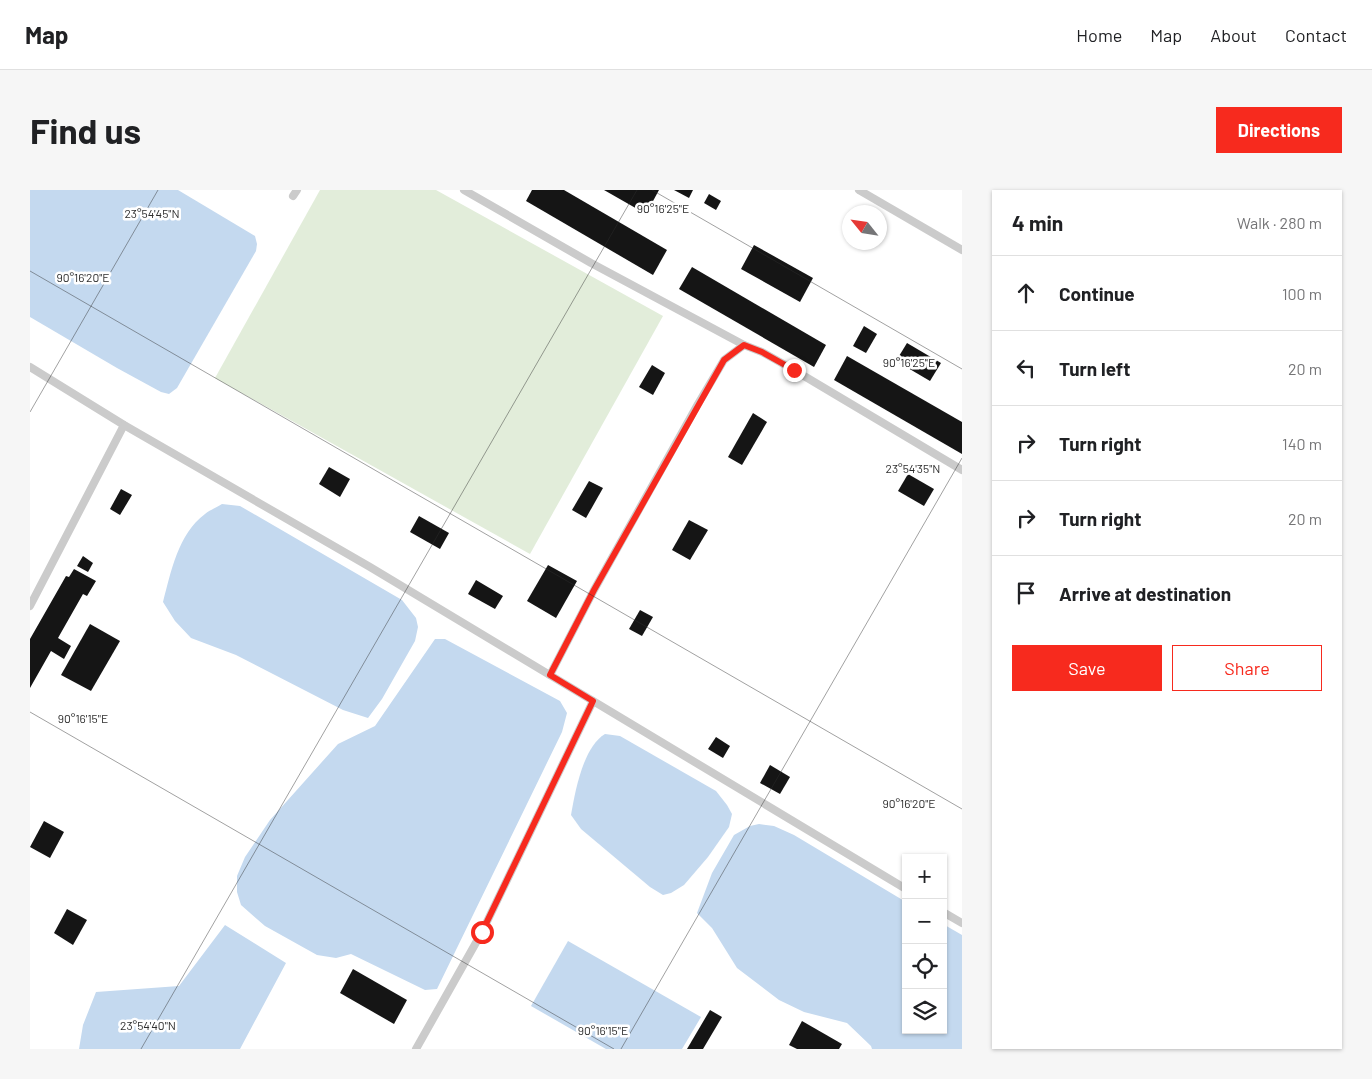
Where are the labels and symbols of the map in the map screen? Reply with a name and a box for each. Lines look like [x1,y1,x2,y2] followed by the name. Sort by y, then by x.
[637,201,689,215] text: 90°16'25"E
[842,205,887,250] north arrow
[124,206,180,220] text: 23°54'45"N
[56,270,110,284] text: 90°16'20"E
[883,355,935,369] text: 90°16'25"E
[783,359,806,382] route end
[886,461,940,475] text: 23°54'35"N
[58,711,108,725] text: 90°16'15"E
[882,796,936,810] text: 90°16'20"E
[471,921,494,944] route start
[120,1018,176,1032] text: 23°54'40"N
[578,1023,628,1037] text: 90°16'15"E

